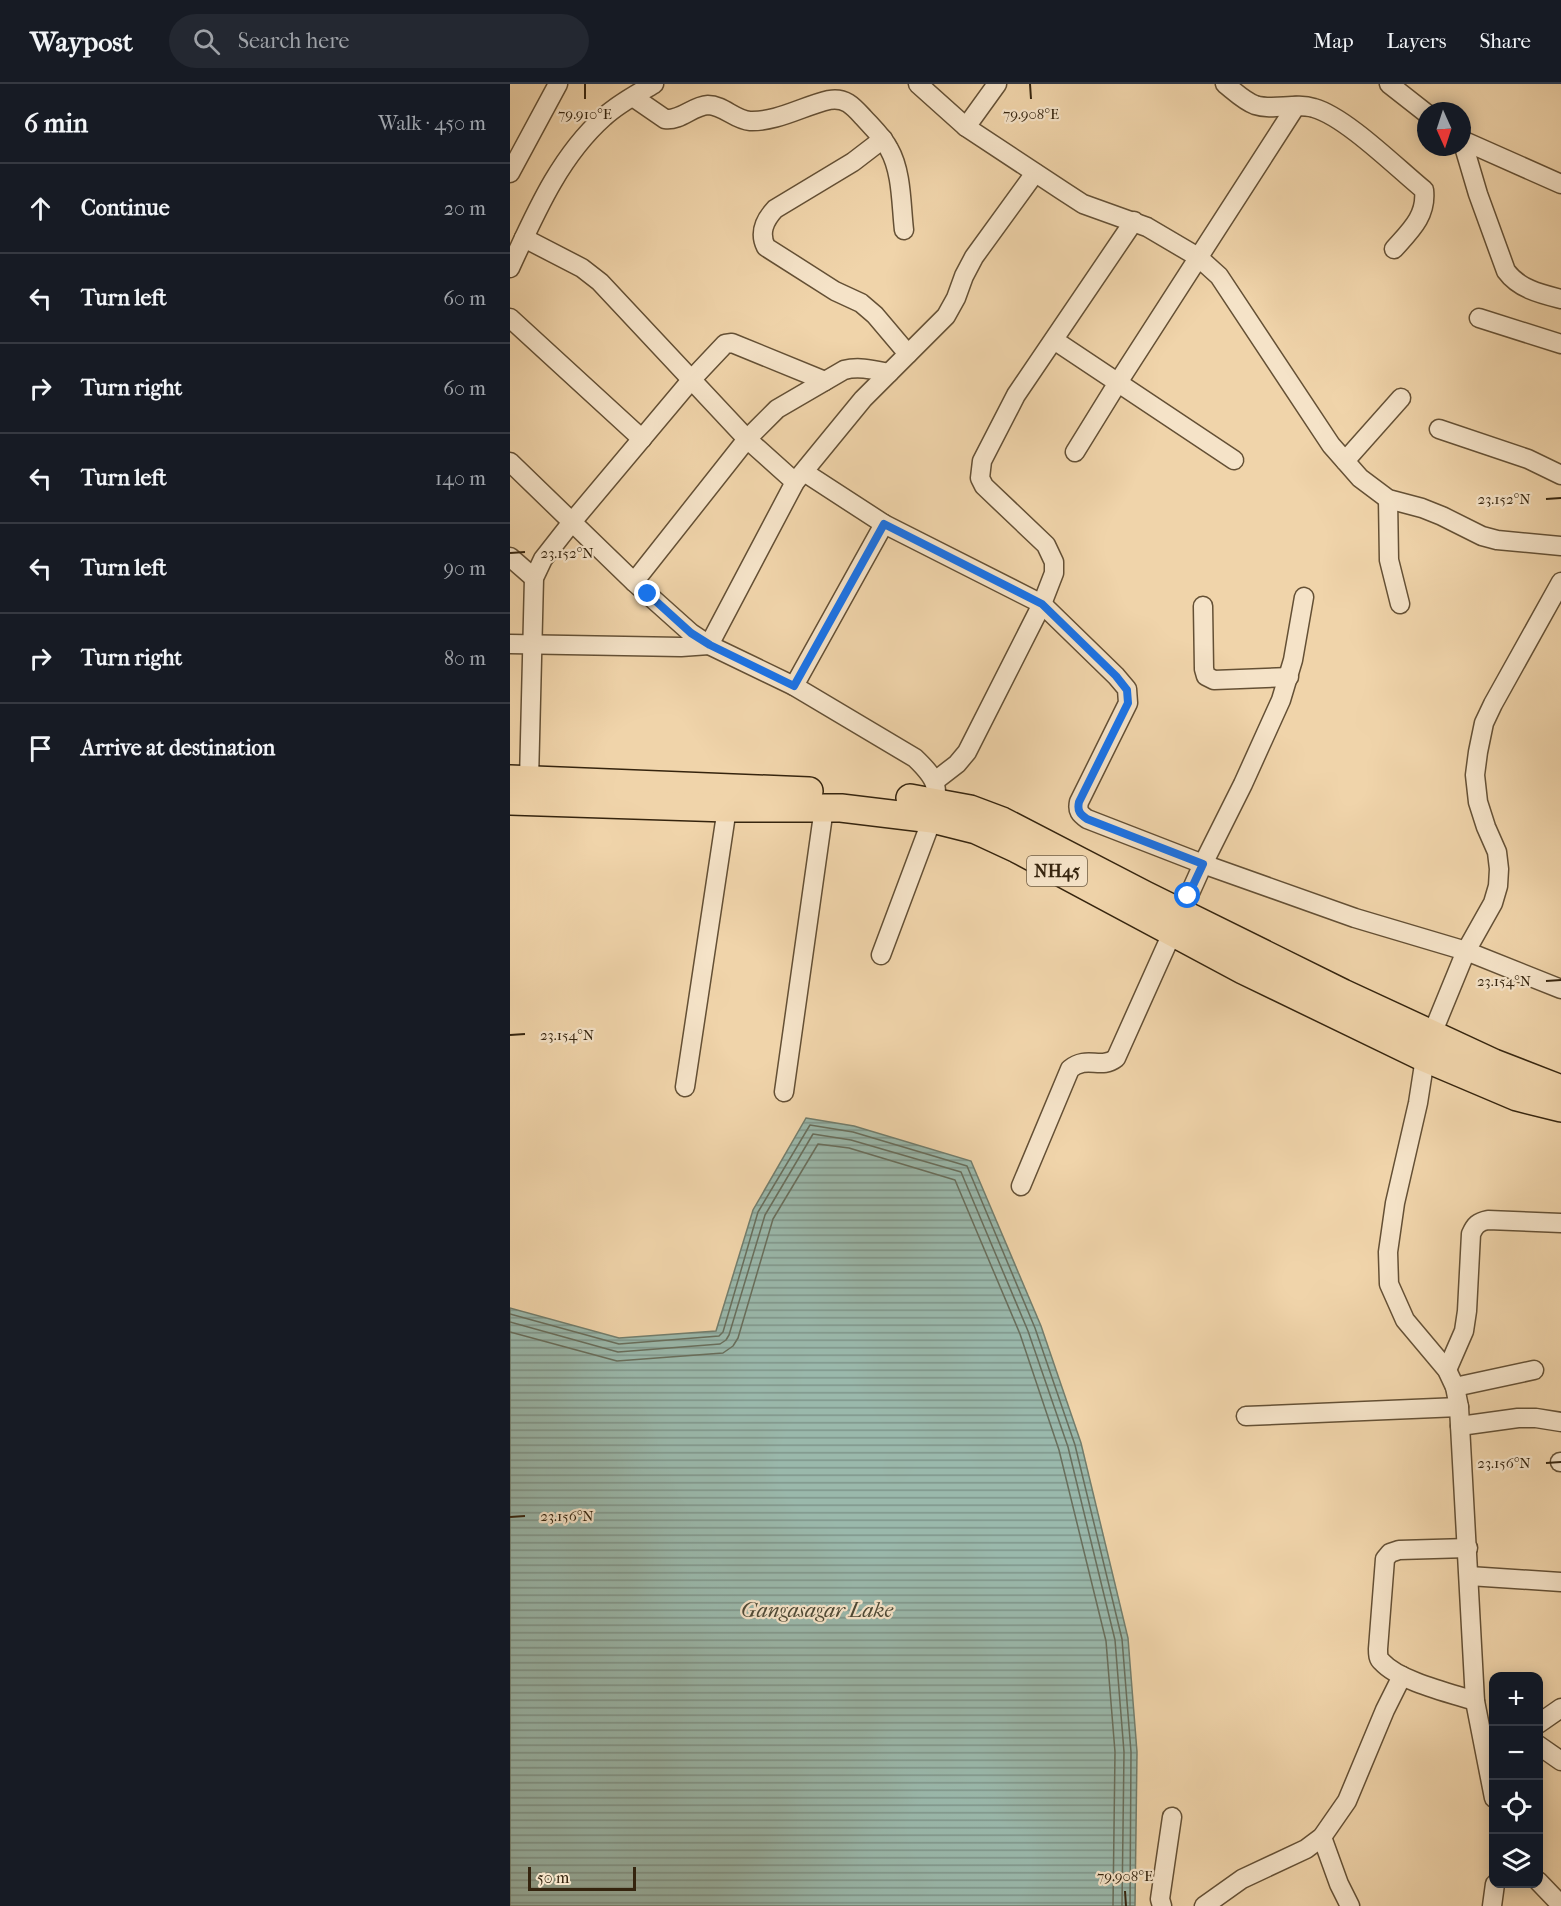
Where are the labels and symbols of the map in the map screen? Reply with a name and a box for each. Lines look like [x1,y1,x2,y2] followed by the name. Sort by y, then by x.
[1417,102,1471,156] north arrow
[558,105,612,123] text: 79.910°E
[1003,105,1059,123] text: 79.908°E
[1477,490,1531,508] text: 23.152°N
[540,544,594,562] text: 23.152°N
[634,580,660,606] route end
[1027,856,1087,886] road number: NH45
[1174,882,1200,908] route start
[1477,972,1532,990] text: 23.154°N
[540,1026,595,1044] text: 23.154°N
[1477,1454,1531,1472] text: 23.156°N
[540,1507,594,1525] text: 23.156°N
[741,1598,893,1622] water label: Gangasagar Lake
[528,1864,636,1892] scale bar
[1097,1867,1153,1885] text: 79.908°E

